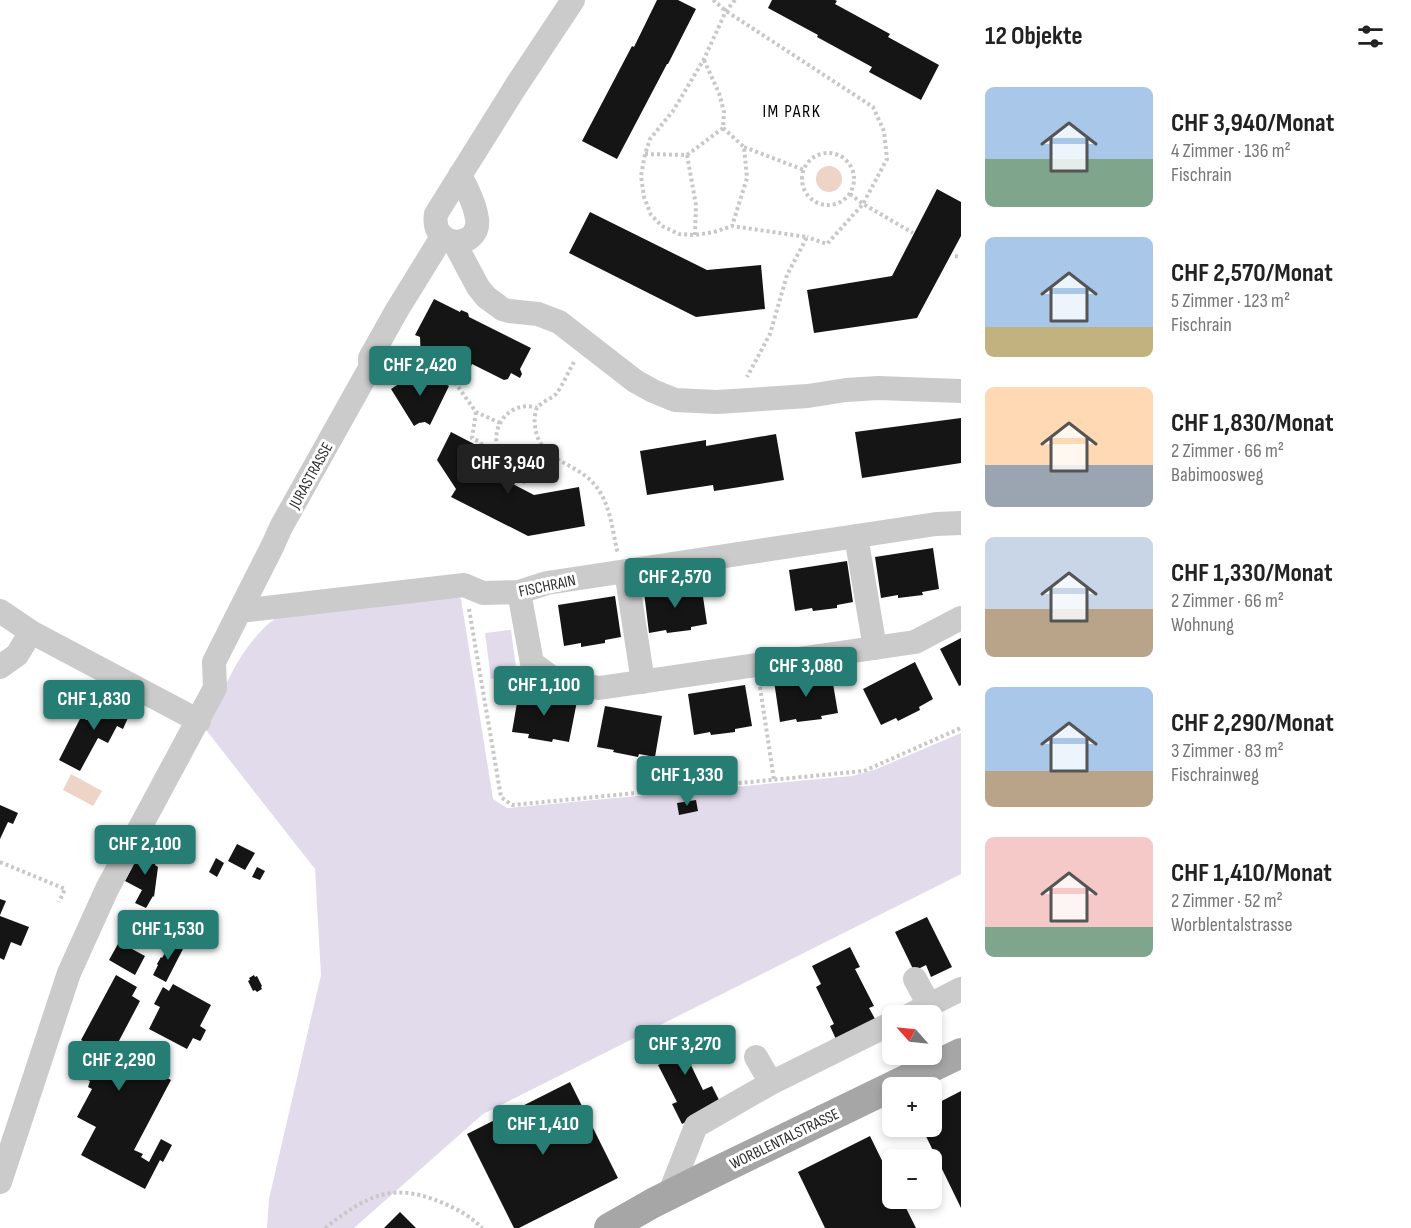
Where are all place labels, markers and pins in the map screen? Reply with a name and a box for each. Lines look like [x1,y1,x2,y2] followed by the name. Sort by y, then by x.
[351,346,489,397] pin: CHF 2,420
[439,444,577,495] pin: CHF 3,940
[606,558,744,609] pin: CHF 2,570
[737,647,875,698] pin: CHF 3,080
[475,666,613,717] pin: CHF 1,100
[25,680,163,731] pin: CHF 1,830
[618,756,756,807] pin: CHF 1,330
[76,825,214,876] pin: CHF 2,100
[99,910,237,961] pin: CHF 1,530
[616,1025,754,1076] pin: CHF 3,270
[50,1041,188,1092] pin: CHF 2,290
[474,1105,612,1156] pin: CHF 1,410

